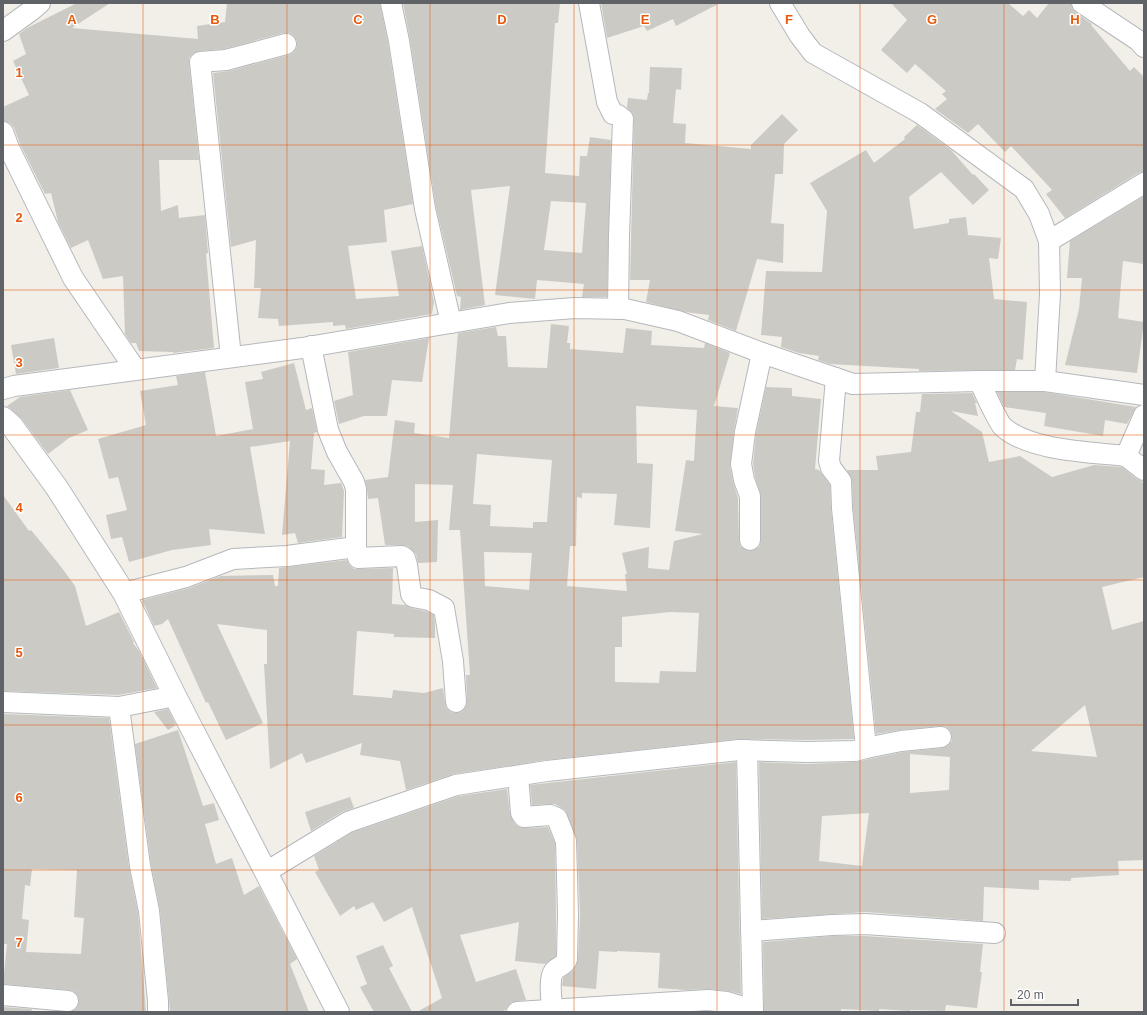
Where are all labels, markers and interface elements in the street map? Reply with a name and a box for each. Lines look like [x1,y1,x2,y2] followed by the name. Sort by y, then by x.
[67,12,77,27] text: A
[210,12,220,27] text: B
[353,12,363,27] text: C
[497,12,507,27] text: D
[641,12,650,27] text: E
[785,12,793,27] text: F
[927,12,937,27] text: G
[1070,12,1080,27] text: H
[15,65,23,80] text: 1
[15,210,23,225] text: 2
[15,355,23,370] text: 3
[15,500,23,515] text: 4
[15,645,23,660] text: 5
[15,790,23,805] text: 6
[15,935,23,950] text: 7
[1011,981,1078,1007] scale bar
[1017,988,1044,1002] text: 20 m

